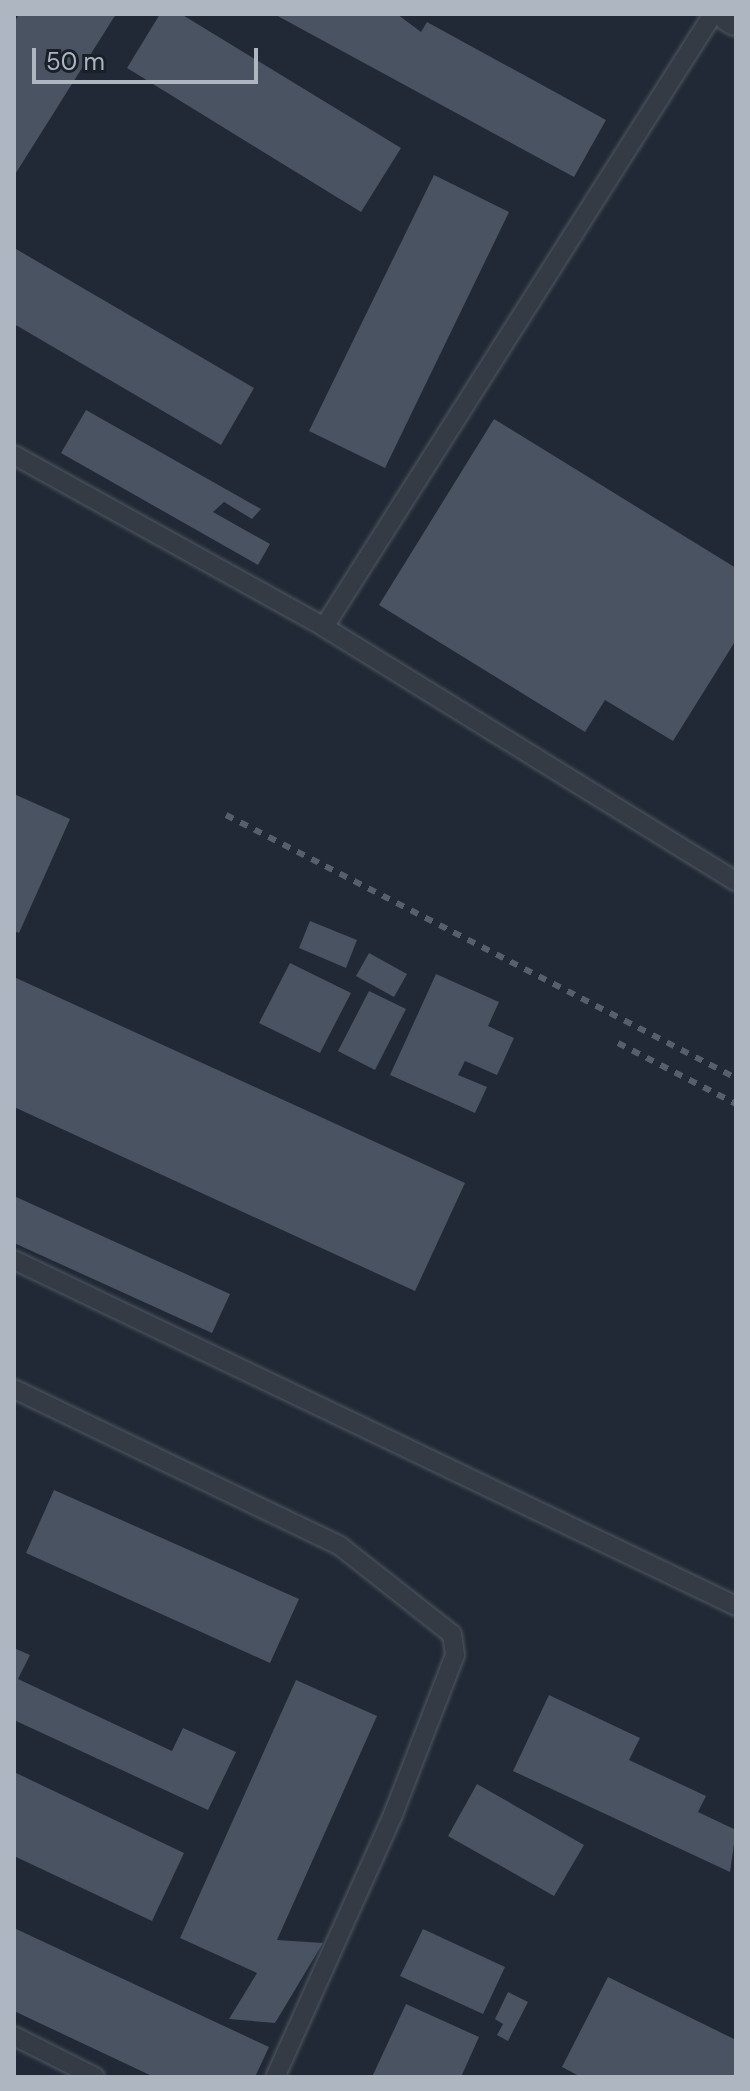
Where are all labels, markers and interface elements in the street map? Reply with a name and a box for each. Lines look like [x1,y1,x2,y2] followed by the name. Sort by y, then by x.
[36,32,262,82] scale bar
[46,46,105,77] text: 50 m

